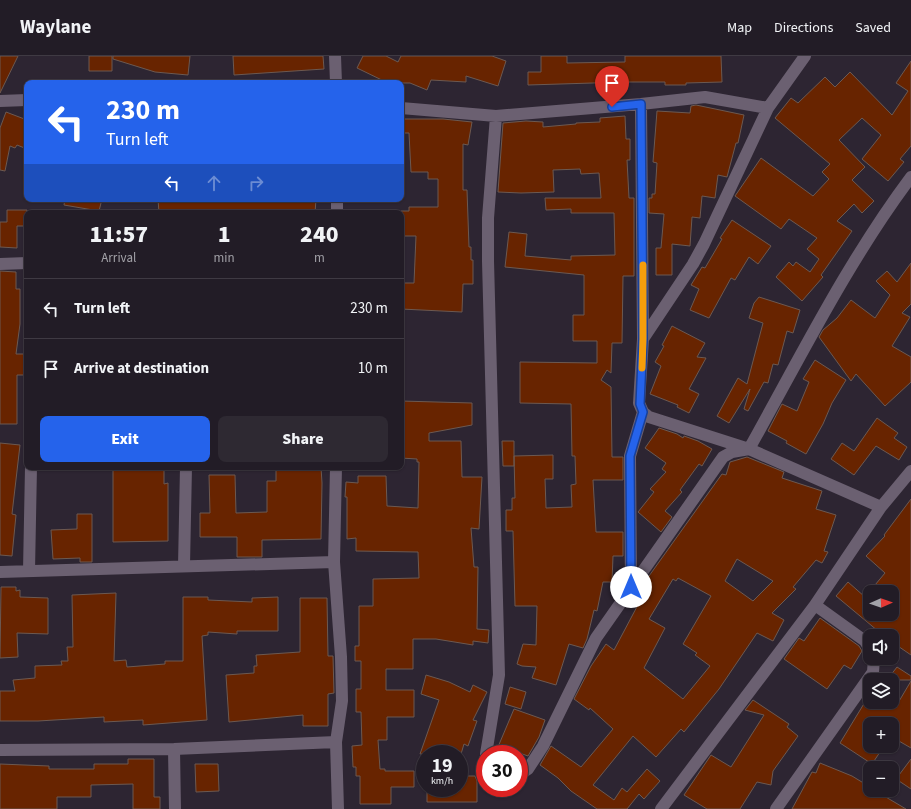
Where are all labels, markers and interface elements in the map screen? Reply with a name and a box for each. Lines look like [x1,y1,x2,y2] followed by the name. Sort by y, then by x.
[20,14,91,41] text: Waylane
[727,18,752,38] text: Map
[774,18,833,38] text: Directions
[855,18,891,38] text: Saved
[595,66,629,107] pin
[601,72,623,94] icon: arrive
[106,90,180,130] text: 230 m
[40,96,92,148] icon: left
[106,127,168,152] text: Turn left
[161,172,183,194] icon: left
[203,172,225,194] icon: ahead
[245,172,267,194] icon: right
[89,217,148,252] text: 11:57
[218,217,231,252] text: 1
[300,217,339,252] text: 240
[101,249,136,267] text: Arrival
[214,249,235,267] text: min
[314,249,325,267] text: m
[40,298,62,320] icon: left
[74,298,130,319] text: Turn left
[350,298,388,319] text: 230 m
[40,358,62,380] icon: arrive
[74,358,209,379] text: Arrive at destination
[358,358,388,379] text: 10 m
[40,416,210,462] button: Exit
[218,416,388,462] button: Share
[610,566,652,608] position arrow
[863,585,899,621] north arrow
[863,585,899,797] map controls
[863,629,899,665] button: sound
[863,673,899,709] button: layers
[863,717,899,753] button: +
[476,745,528,797] speed limit sign: 30
[431,752,453,780] text: 19
[863,761,899,797] button: −
[431,774,453,788] text: km/h

